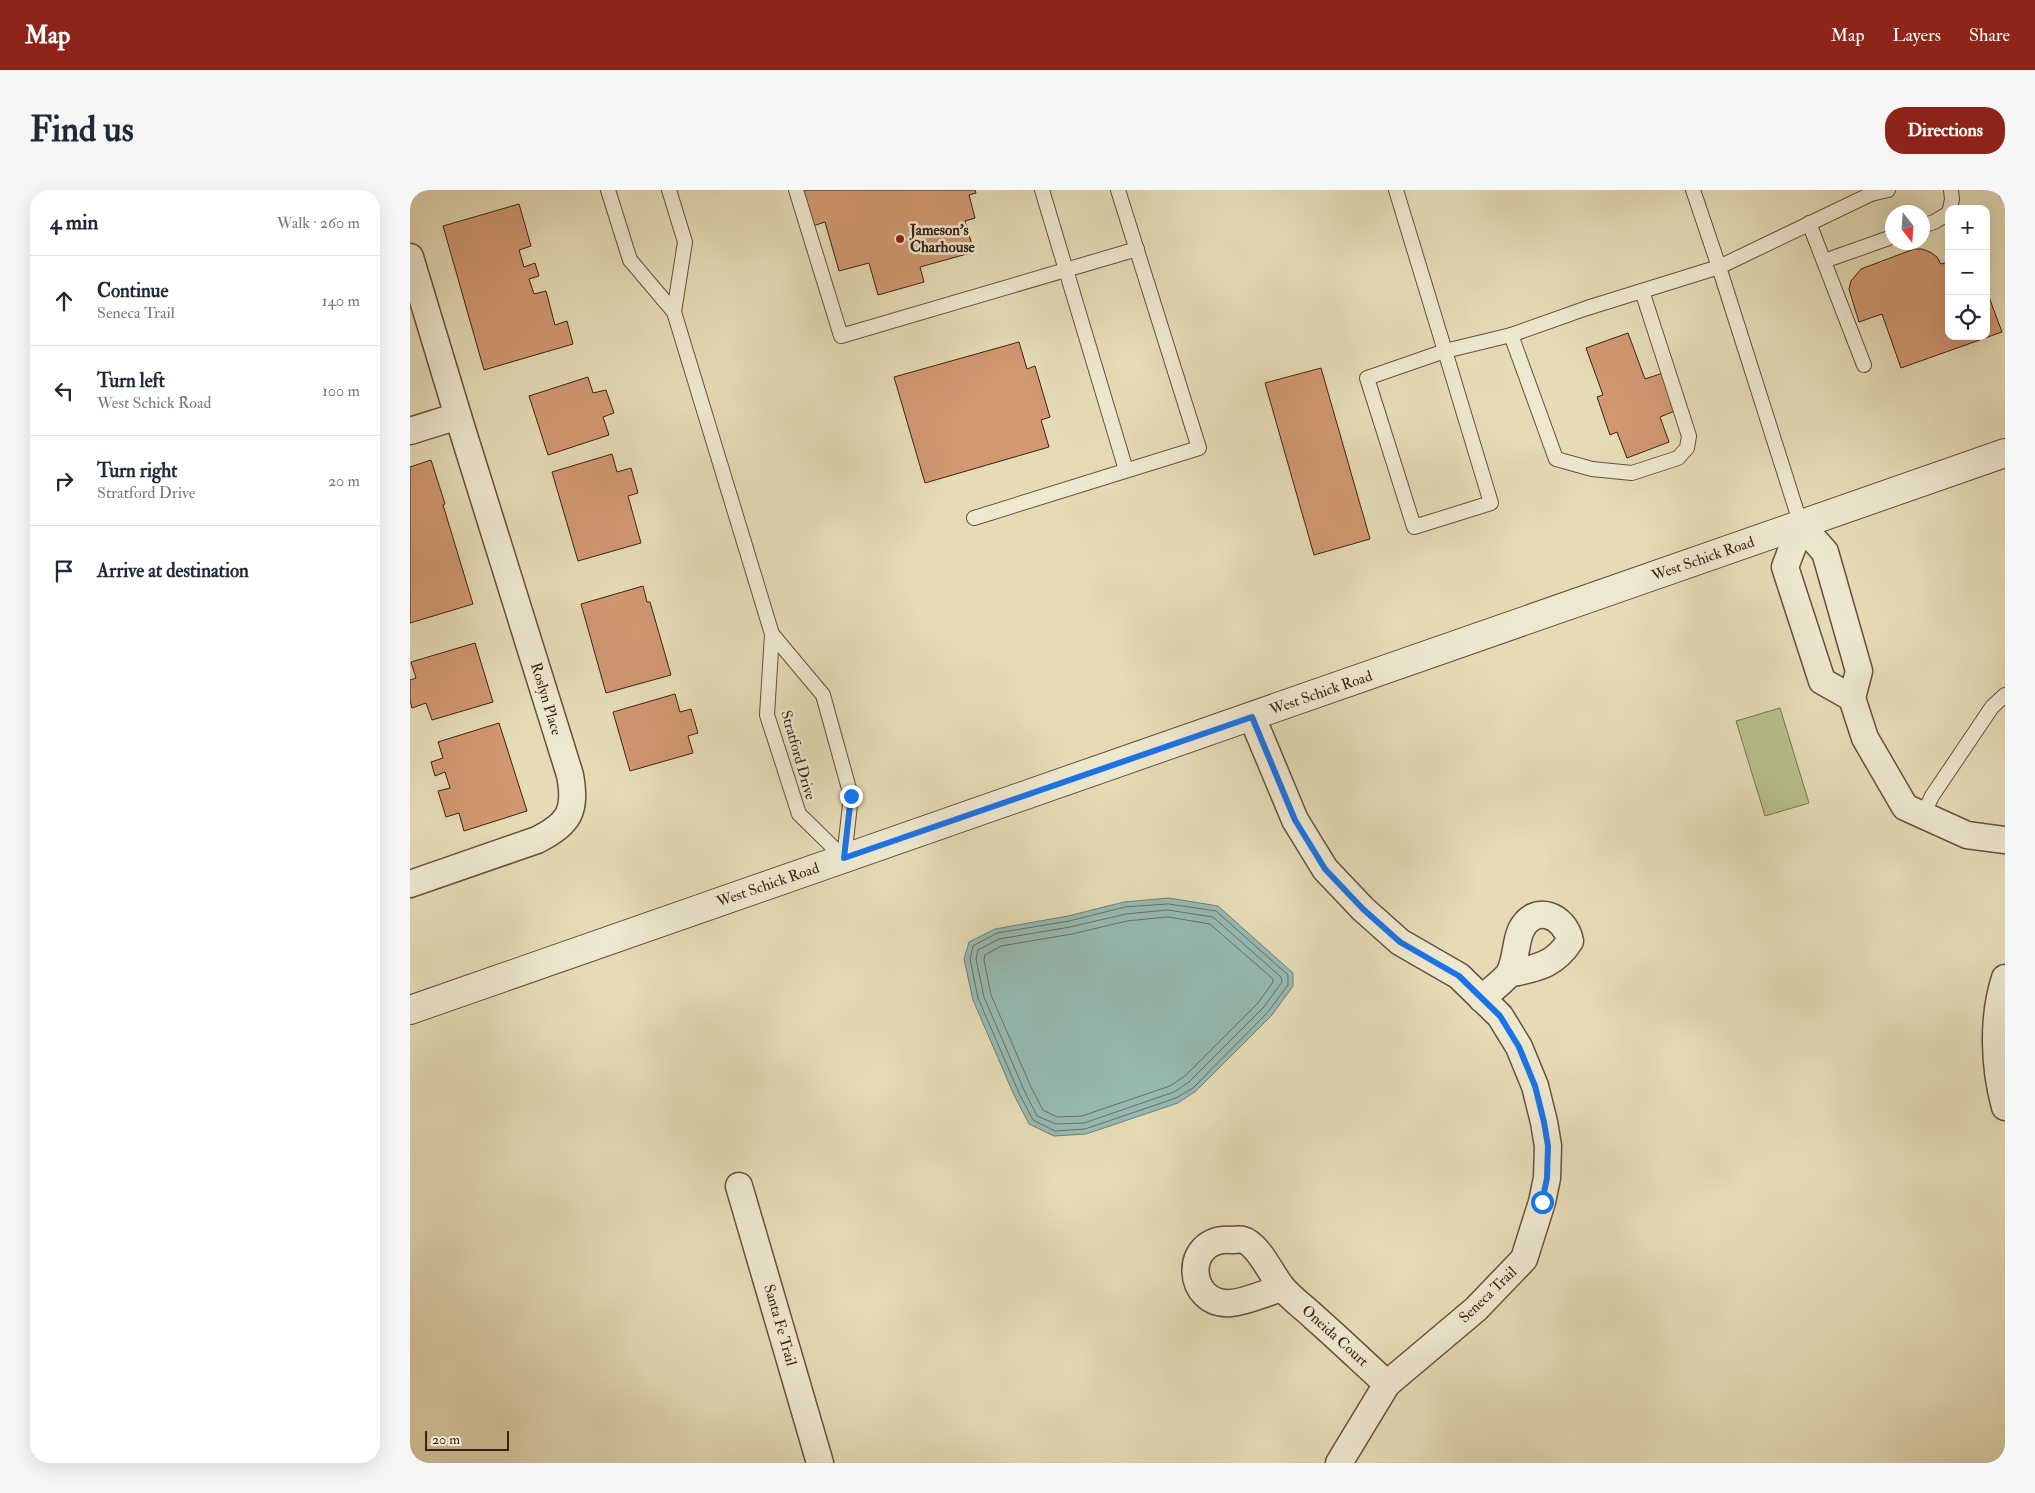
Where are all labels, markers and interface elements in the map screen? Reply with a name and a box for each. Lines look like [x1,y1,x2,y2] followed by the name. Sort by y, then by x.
[25,20,70,51] text: Map
[1831,24,1865,47] text: Map
[1893,24,1941,47] text: Layers
[1969,24,2010,47] text: Share
[1885,107,2005,154] button: Directions
[30,108,134,152] text: Find us
[1885,205,1930,250] north arrow
[1945,205,1990,340] map controls
[1945,205,1990,250] button: +
[50,209,98,236] text: 4 min
[277,213,360,233] text: Walk · 260 m
[909,221,976,257] place label: Jameson's Charhouse
[894,233,906,245] marker: Jameson's Charhouse
[1945,250,1990,295] button: −
[97,279,168,303] text: Continue
[50,287,78,315] icon: ahead
[322,291,360,311] text: 140 m
[1945,295,1990,340] button: locate
[97,303,175,323] text: Seneca Trail
[97,369,165,393] text: Turn left
[50,377,78,405] icon: left
[322,381,360,401] text: 100 m
[97,393,211,413] text: West Schick Road
[97,459,177,483] text: Turn right
[50,467,78,495] icon: right
[328,471,360,491] text: 20 m
[97,483,195,503] text: Stratford Drive
[1648,532,1757,586] street label: West Schick Road
[50,557,78,585] icon: arrive
[97,559,249,583] text: Arrive at destination
[526,660,566,738] street label: Roslyn Place
[1266,666,1375,720] street label: West Schick Road
[776,708,820,802] street label: Stratford Drive
[840,785,863,808] route end
[713,858,822,912] street label: West Schick Road
[1531,1191,1554,1214] route start
[1455,1263,1521,1327] street label: Seneca Trail
[759,1282,801,1368] street label: Santa Fe Trail
[1298,1301,1372,1371] street label: Oneida Court
[425,1428,509,1451] scale bar
[432,1431,460,1448] text: 20 m

